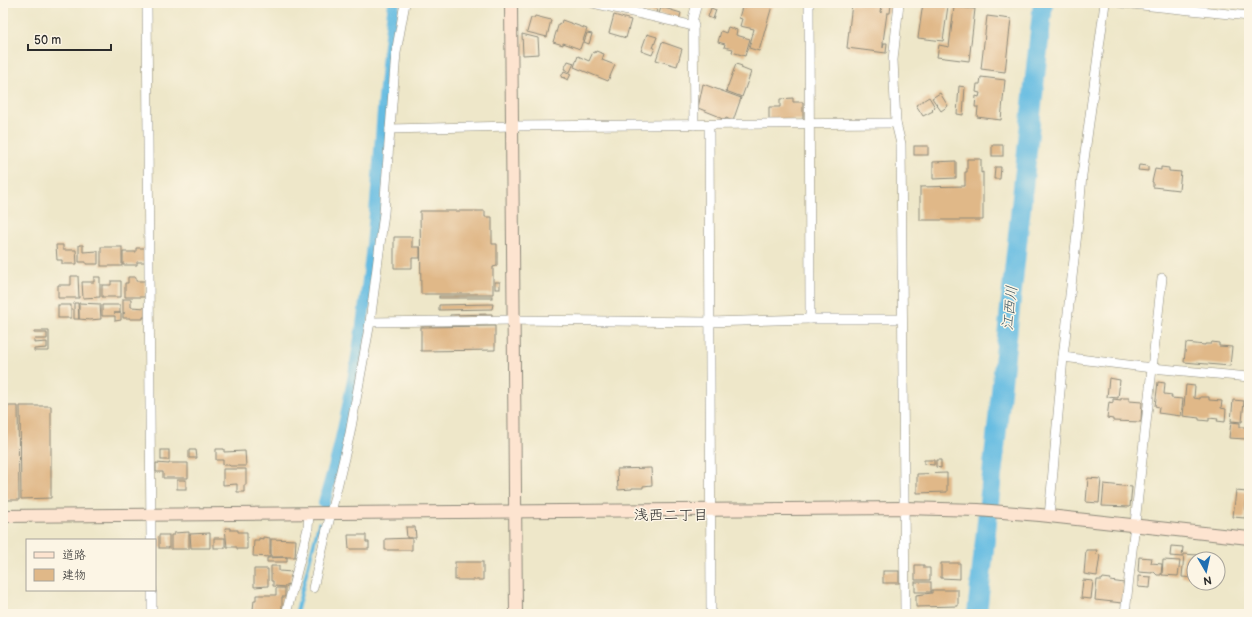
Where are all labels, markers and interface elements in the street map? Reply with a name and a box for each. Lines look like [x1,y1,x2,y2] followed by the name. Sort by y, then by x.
[28,26,111,52] scale bar
[34,33,61,48] text: 50 m
[998,285,1022,331] water label: 江西川
[633,506,709,525] district label: 浅西二丁目
[26,539,156,591] legend
[62,548,86,563] text: 道路
[1186,551,1226,591] north arrow
[62,568,86,583] text: 建物
[1202,573,1213,587] text: N

